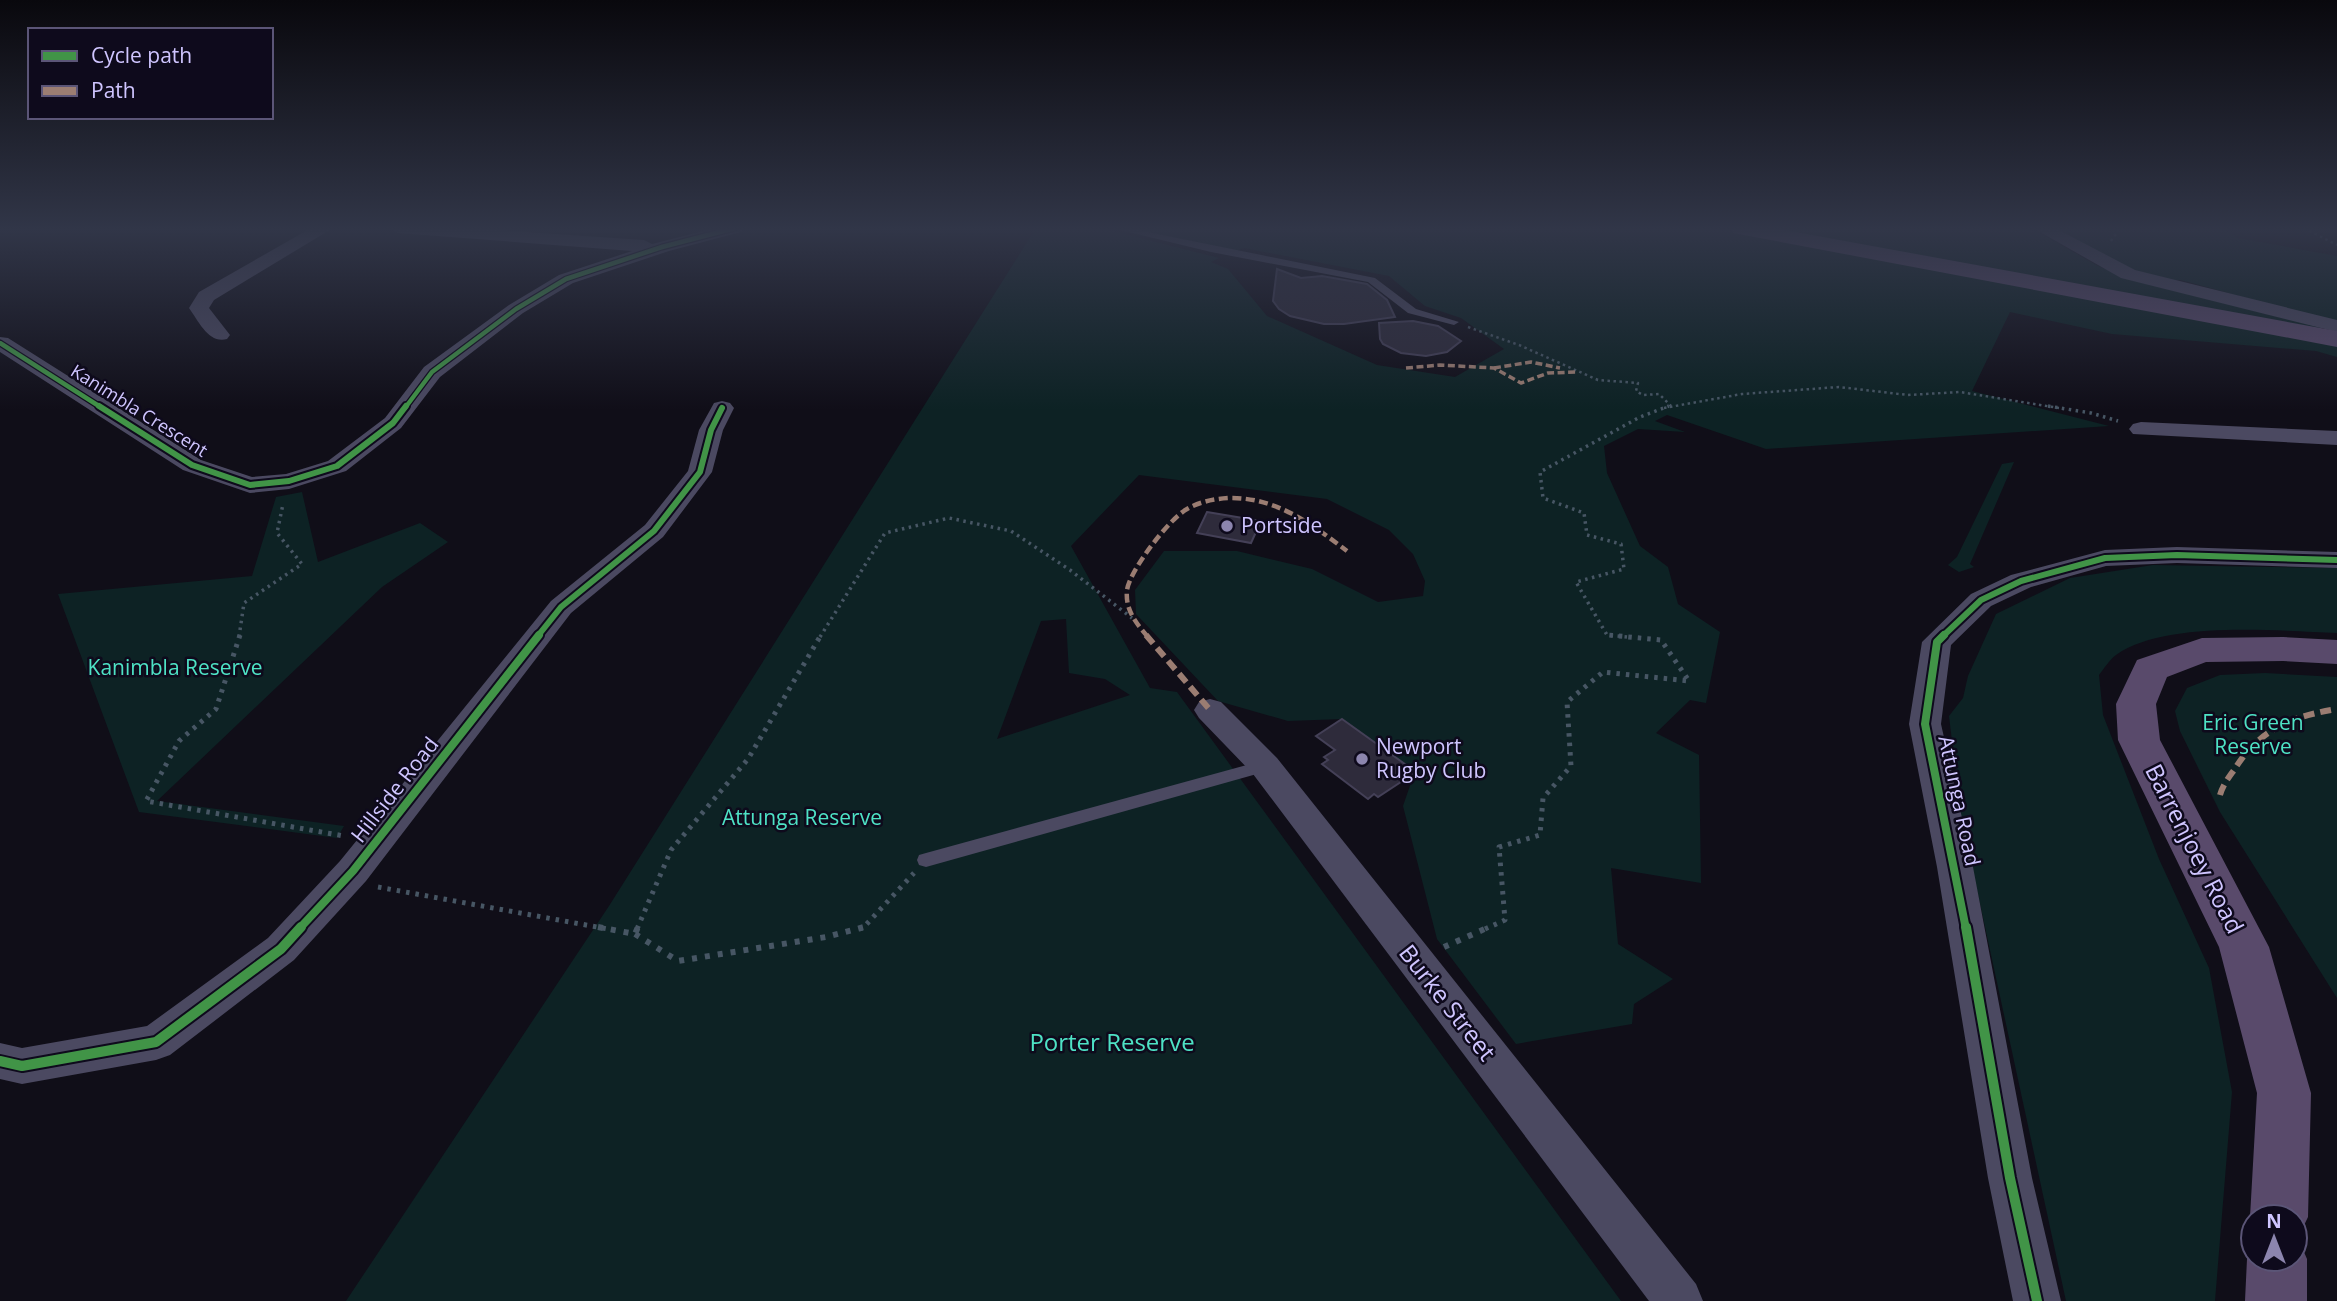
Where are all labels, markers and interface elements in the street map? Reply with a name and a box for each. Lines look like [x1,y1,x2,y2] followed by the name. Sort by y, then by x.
[28,28,273,119] legend
[91,41,192,69] text: Cycle path
[91,76,136,104] text: Path
[67,358,212,462] street label: Kanimbla Crescent
[1241,511,1322,539] place label: Portside
[1219,518,1235,534] marker: Portside
[88,653,262,681] park label: Kanimbla Reserve
[2202,708,2304,760] park label: Eric Green Reserve
[344,731,444,848] street label: Hillside Road
[1376,732,1486,784] place label: Newport Rugby Club
[1932,733,1987,869] street label: Attunga Road
[1354,751,1370,767] marker: Newport Rugby Club
[2138,758,2252,939] street label: Barrenjoey Road
[722,803,882,831] park label: Attunga Reserve
[1392,937,1504,1067] street label: Burke Street
[1029,1025,1195,1058] park label: Porter Reserve
[2239,1203,2309,1273] north arrow
[2266,1208,2282,1234] text: N

